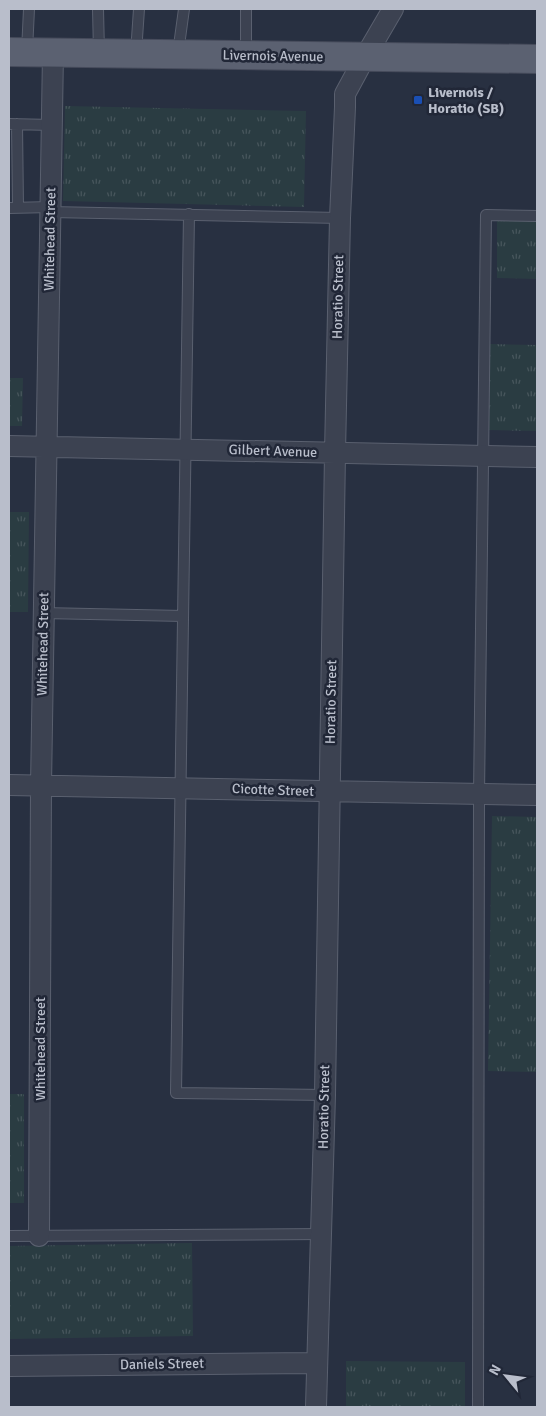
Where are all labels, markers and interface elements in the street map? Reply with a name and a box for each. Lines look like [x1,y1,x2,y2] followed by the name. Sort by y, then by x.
[222,47,324,65] street label: Livernois Avenue
[428,84,504,117] place label: Livernois / Horatio (SB)
[412,94,424,106] marker: Livernois / Horatio (SB)
[41,187,59,291] street label: Whitehead Street
[329,255,347,339] street label: Horatio Street
[228,441,318,461] street label: Gilbert Avenue
[34,592,52,696] street label: Whitehead Street
[322,660,340,744] street label: Horatio Street
[232,780,314,800] street label: Cicotte Street
[32,997,49,1101] street label: Whitehead Street
[315,1065,333,1149] street label: Horatio Street
[481,1351,531,1401] north arrow
[120,1355,204,1373] street label: Daniels Street
[485,1362,505,1378] text: N

